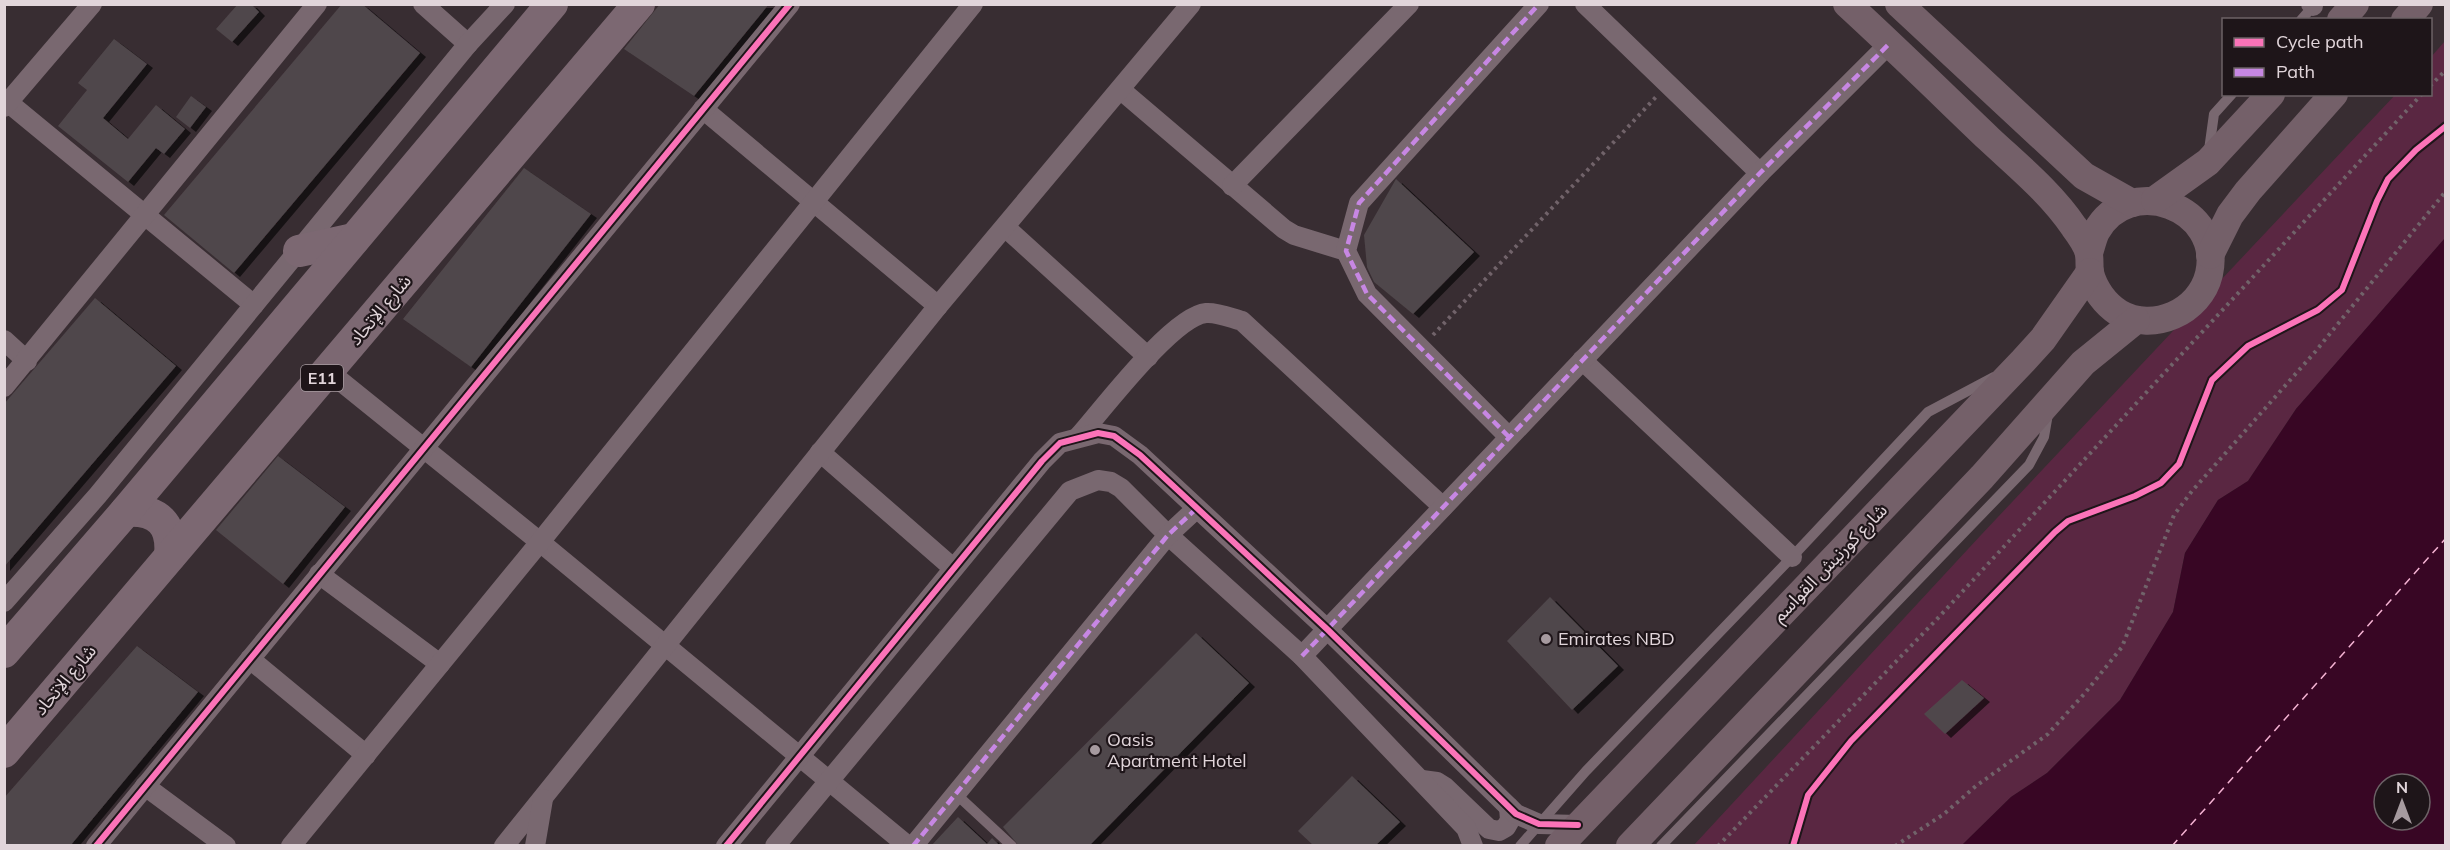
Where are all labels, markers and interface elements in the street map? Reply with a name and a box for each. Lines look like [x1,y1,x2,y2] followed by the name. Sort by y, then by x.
[2222,18,2432,96] legend
[2276,30,2363,53] text: Cycle path
[2276,60,2315,83] text: Path
[343,270,418,352] street label: شارع الإتحاد
[301,365,343,391] road number: E11
[1767,499,1894,629] street label: شارع كورنيش القواسم
[1558,627,1675,650] place label: Emirates NBD
[1539,632,1553,646] marker: Emirates NBD
[28,640,103,722] street label: شارع الإتحاد
[1107,728,1247,772] place label: Oasis Apartment Hotel
[1088,743,1102,757] marker: Oasis Apartment Hotel
[2372,772,2432,832] north arrow
[2396,777,2408,797] text: N

